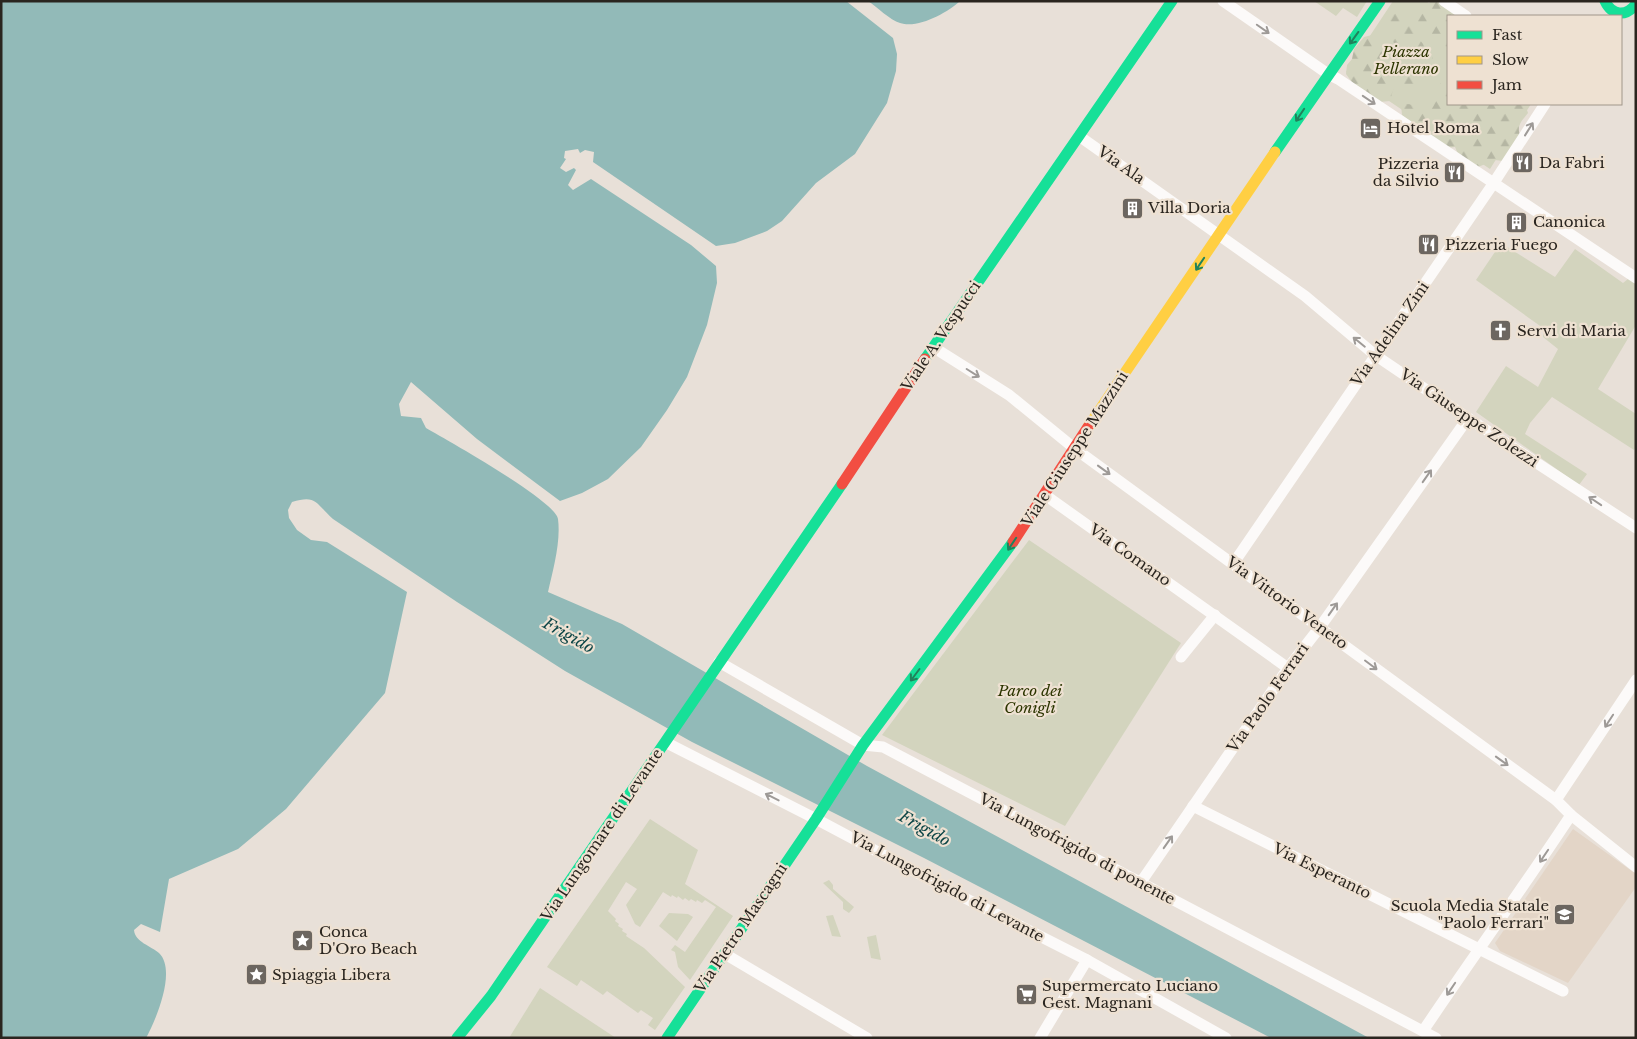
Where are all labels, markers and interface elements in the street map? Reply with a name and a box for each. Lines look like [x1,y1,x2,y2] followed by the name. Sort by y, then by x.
[1447,15,1622,105] legend
[1256,24,1270,34] one-way arrow
[1492,25,1523,44] text: Fast
[1349,31,1359,45] one-way arrow
[1372,42,1439,78] park label: Piazza Pellerano
[1492,50,1529,69] text: Slow
[1490,75,1522,94] text: Jam
[1362,95,1376,105] one-way arrow
[1295,107,1305,121] one-way arrow
[1359,116,1383,140] hotel icon: Hotel Roma
[1387,118,1480,137] place label: Hotel Roma
[1524,123,1534,137] one-way arrow
[1093,141,1149,188] street label: Via Ala
[1511,151,1535,175] restaurant icon: Da Fabri
[1539,153,1605,172] place label: Da Fabri
[1373,154,1440,190] place label: Pizzeria da Silvio
[1443,161,1467,185] restaurant icon: Pizzeria da Silvio
[1120,196,1144,220] building icon: Villa Doria
[1147,198,1231,217] place label: Villa Doria
[1505,210,1529,234] building icon: Canonica
[1533,212,1606,231] place label: Canonica
[1417,233,1441,257] restaurant icon: Pizzeria Fuego
[1445,235,1558,254] place label: Pizzeria Fuego
[1195,257,1205,271] one-way arrow
[896,277,984,395] street label: Viale A. Vespucci
[1346,278,1433,391] street label: Via Adelina Zini
[1489,319,1513,343] church icon: Servi di Maria
[1517,321,1626,340] place label: Servi di Maria
[1353,336,1366,347] one-way arrow
[1396,364,1542,471] street label: Via Giuseppe Zolezzi
[1017,367,1132,531] street label: Viale Giuseppe Mazzini
[966,369,980,379] one-way arrow
[1097,465,1111,475] one-way arrow
[1422,469,1432,483] one-way arrow
[1588,496,1602,506] one-way arrow
[1085,519,1175,590] street label: Via Comano
[1007,537,1017,551] one-way arrow
[1222,551,1352,653] street label: Via Vittorio Veneto
[1328,602,1338,616] one-way arrow
[539,612,598,657] water label: Frigido
[1222,639,1312,757] street label: Via Paolo Ferrari
[1364,660,1377,671] one-way arrow
[910,668,920,682] one-way arrow
[997,681,1063,717] park label: Parco dei Conigli
[1604,714,1614,728] one-way arrow
[536,745,667,926] street label: Via Lungomare di Levante
[1495,756,1508,767] one-way arrow
[975,788,1178,908] street label: Via Lungofrigido di ponente
[765,792,780,801] one-way arrow
[895,805,954,850] water label: Frigido
[846,827,1047,946] street label: Via Lungofrigido di Levante
[1163,835,1173,849] one-way arrow
[1269,838,1375,903] street label: Via Esperanto
[1539,849,1549,863] one-way arrow
[690,859,791,997] street label: Via Pietro Mascagni
[1391,896,1549,932] place label: Scuola Media Statale "Paolo Ferrari"
[1553,903,1577,927] school or university icon: Scuola Media Statale "Paolo Ferrari"
[319,922,417,958] place label: Conca D'Oro Beach
[291,929,315,953] place icon: Conca D'Oro Beach
[244,963,268,987] place icon: Spiaggia Libera
[272,965,391,984] place label: Spiaggia Libera
[1042,976,1218,1012] place label: Supermercato Luciano Gest. Magnani
[1446,982,1456,996] one-way arrow
[1014,983,1038,1007] supermarket icon: Supermercato Luciano Gest. Magnani

